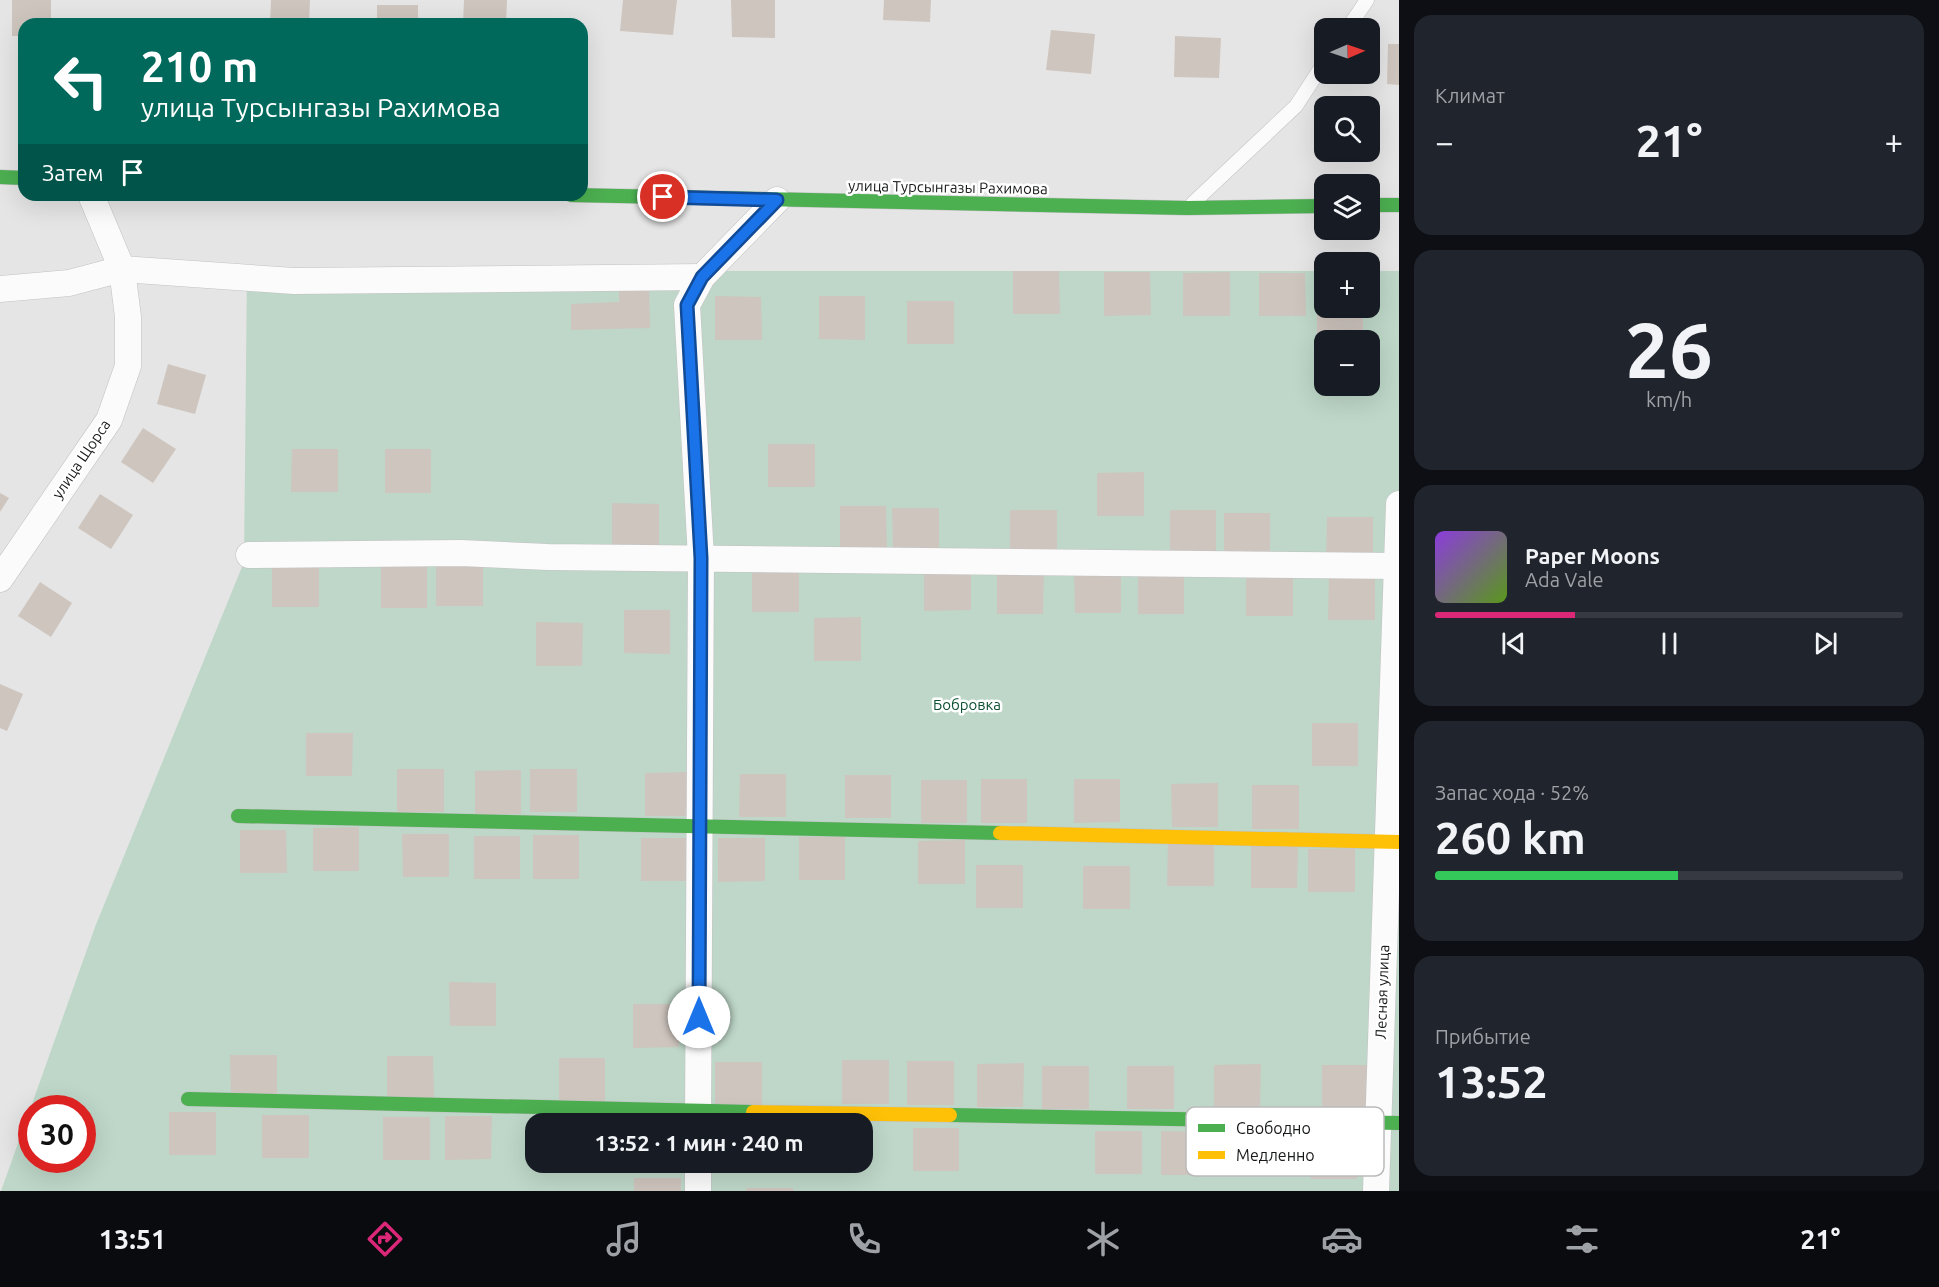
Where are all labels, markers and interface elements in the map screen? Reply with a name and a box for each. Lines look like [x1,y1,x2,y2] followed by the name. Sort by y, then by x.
[1314,18,1380,84] north arrow
[1314,18,1380,396] map controls
[42,42,120,120] icon: left
[141,43,258,90] text: 210 m
[1435,84,1505,107] text: Климат
[141,92,501,122] text: улица Турсынгазы Рахимова
[1314,96,1380,162] button: search
[1636,115,1702,166] text: 21°
[1435,123,1454,160] text: −
[1884,123,1903,160] text: +
[116,156,149,189] icon: arrive
[42,160,104,185] text: Затем
[637,171,688,222] pin
[1314,174,1380,240] button: layers
[848,177,1048,197] street label: улица Турсынгазы Рахимова
[646,180,679,213] icon: arrive
[1314,252,1380,318] button: +
[1625,305,1713,393] text: 26
[1314,330,1380,396] button: −
[1646,388,1692,411] text: km/h
[48,416,114,502] street label: улица Щорса
[1525,543,1660,568] text: Paper Moons
[1525,568,1603,591] text: Ada Vale
[1497,627,1530,660] icon: previous
[1653,627,1686,660] icon: pause
[1809,627,1842,660] icon: next
[933,696,1001,713] park label: Бобровка
[1435,781,1589,804] text: Запас хода · 52%
[1435,812,1586,863] text: 260 km
[1372,944,1392,1040] street label: Лесная улица
[667,985,731,1049] position arrow
[1435,1025,1531,1048] text: Прибытие
[1435,1056,1548,1107] text: 13:52
[18,1095,96,1173] speed limit sign: 30
[1186,1107,1384,1176] legend
[1236,1119,1311,1137] text: Свободно
[595,1130,803,1155] text: 13:52 · 1 мин · 240 m
[1236,1146,1315,1164] text: Медленно
[364,1218,406,1260] icon: directions
[603,1218,645,1260] icon: music
[843,1218,885,1260] icon: phone
[1082,1218,1124,1260] icon: climate
[1321,1218,1363,1260] icon: car
[1561,1218,1603,1260] icon: filters
[99,1224,166,1254] text: 13:51
[1800,1224,1840,1254] text: 21°

